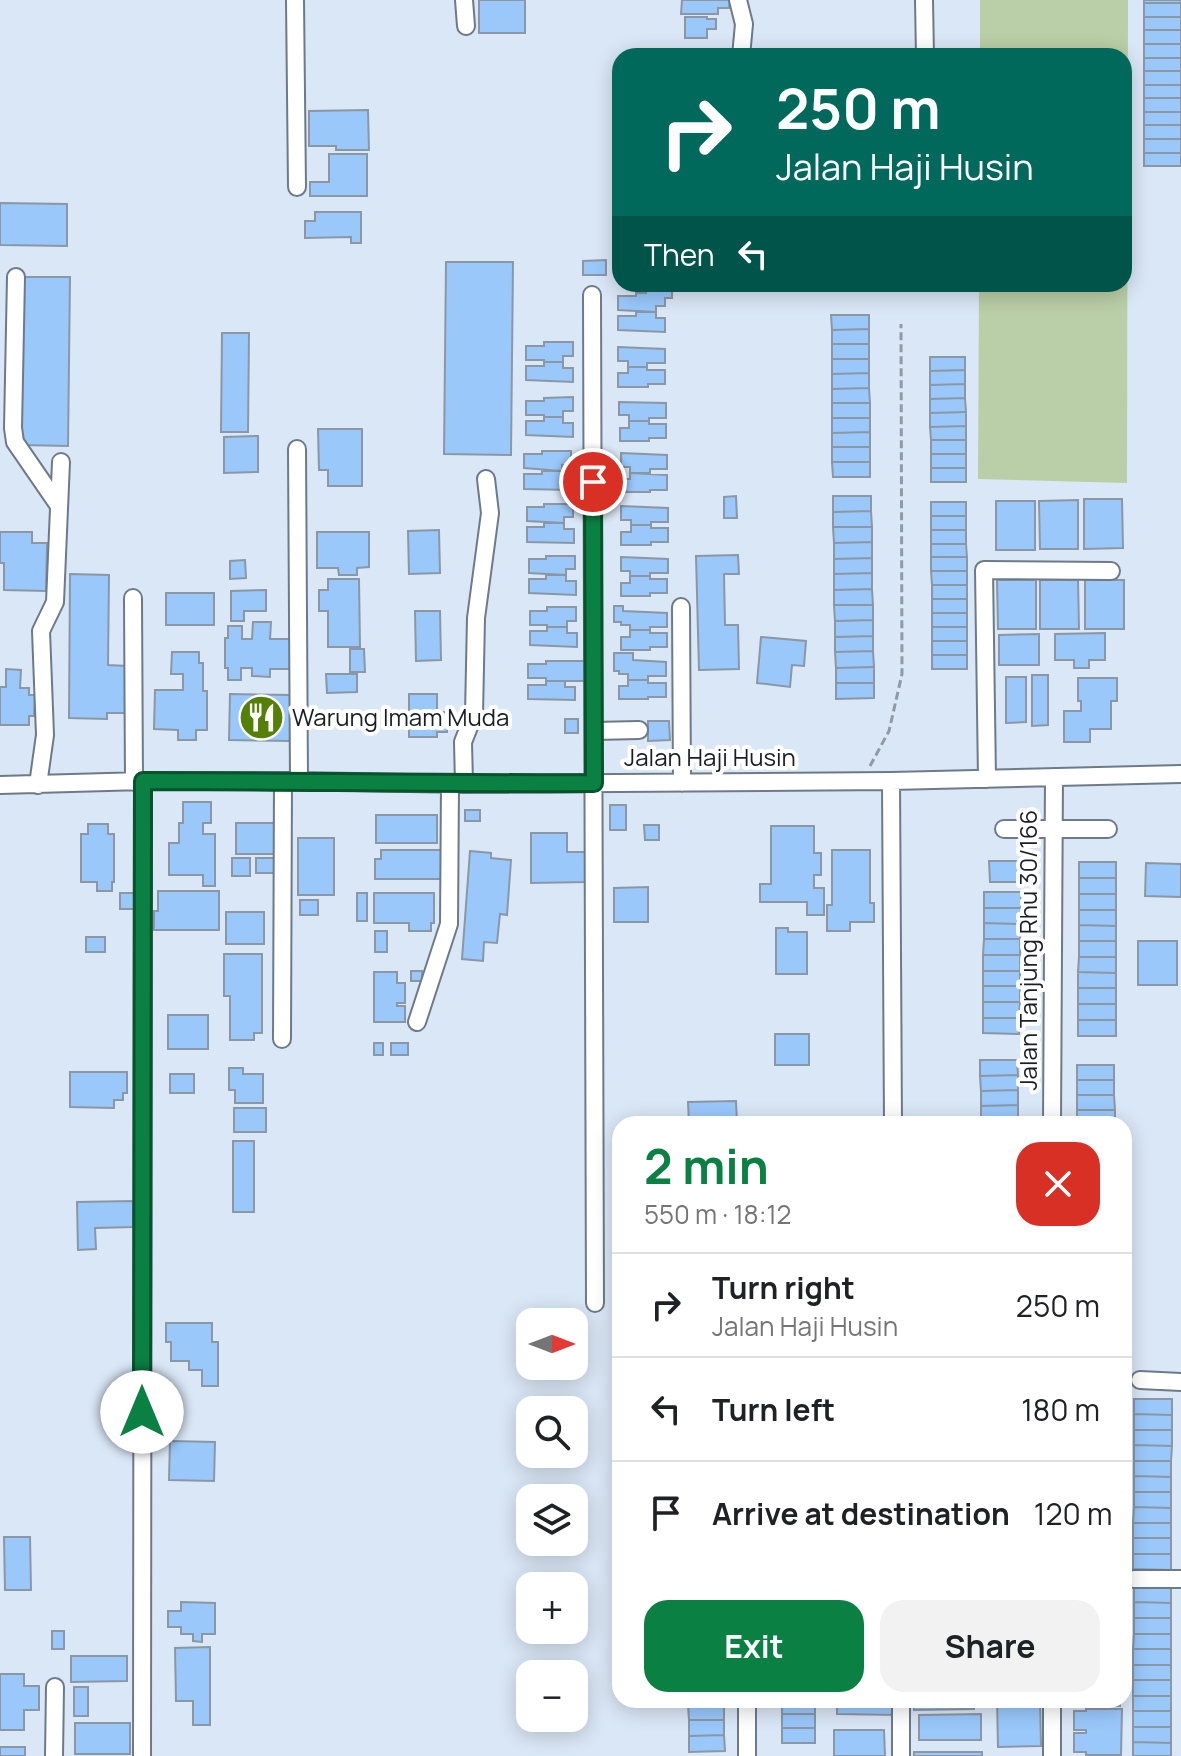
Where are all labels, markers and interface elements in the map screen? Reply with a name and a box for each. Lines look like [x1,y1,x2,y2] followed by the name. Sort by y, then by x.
[776,69,941,146] text: 250 m
[644,80,748,184] icon: right
[776,142,1034,191] text: Jalan Haji Husin
[731,232,775,276] icon: left
[644,234,715,275] text: Then
[559,448,627,516] pin
[571,460,615,504] icon: arrive
[237,694,285,742] restaurant icon: Warung Imam Muda
[292,700,509,733] place label: Warung Imam Muda
[624,740,796,773] street label: Jalan Haji Husin
[1011,809,1044,1091] street label: Jalan Tanjung Rhu 30/166
[644,1133,769,1198] text: 2 min
[1016,1142,1100,1226] button: close
[644,1196,791,1232] text: 550 m · 18:12
[712,1267,855,1308] text: Turn right
[644,1283,688,1327] icon: right
[1016,1285,1100,1326] text: 250 m
[516,1308,588,1380] north arrow
[516,1308,588,1732] map controls
[712,1308,898,1344] text: Jalan Haji Husin
[100,1370,184,1454] position arrow
[644,1387,688,1431] icon: left
[712,1389,835,1430] text: Turn left
[1021,1389,1100,1430] text: 180 m
[516,1396,588,1468] button: search
[516,1484,588,1556] button: layers
[644,1491,688,1535] icon: arrive
[712,1493,1010,1534] text: Arrive at destination
[1034,1493,1112,1534] text: 120 m
[516,1572,588,1644] button: +
[644,1600,864,1692] button: Exit
[880,1600,1100,1692] button: Share
[516,1660,588,1732] button: −

